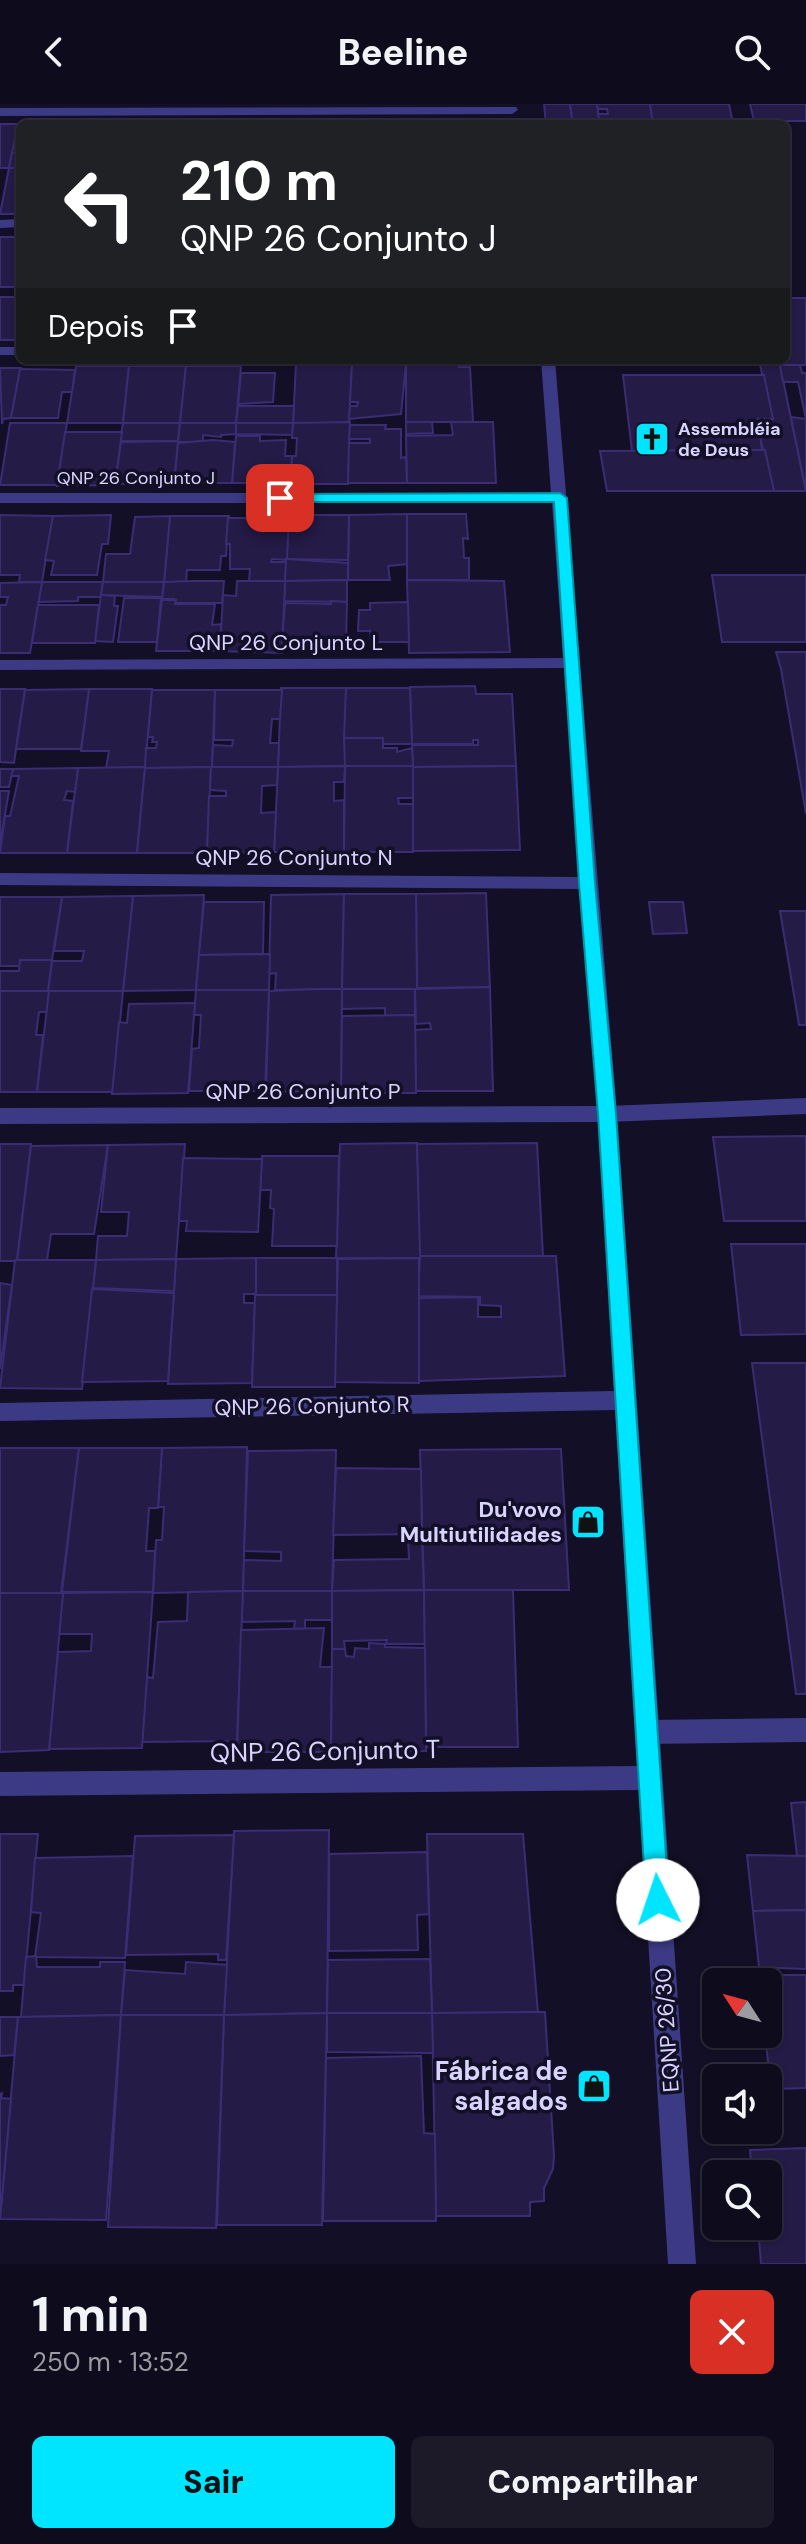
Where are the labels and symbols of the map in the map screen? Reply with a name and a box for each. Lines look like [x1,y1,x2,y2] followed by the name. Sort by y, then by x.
[678,417,781,462] place label: Assembléia de Deus
[633,420,671,458] church icon: Assembléia de Deus
[246,464,314,532] pin
[57,466,215,490] street label: QNP 26 Conjunto J
[189,628,383,657] street label: QNP 26 Conjunto L
[195,843,393,872] street label: QNP 26 Conjunto N
[205,1077,401,1106] street label: QNP 26 Conjunto P
[214,1390,410,1422] street label: QNP 26 Conjunto R
[400,1495,562,1549] place label: Du'vovo Multiutilidades
[569,1503,607,1541] shop icon: Du'vovo Multiutilidades
[210,1732,440,1770] street label: QNP 26 Conjunto T
[616,1858,700,1942] position arrow
[648,1967,686,2093] street label: EQNP 26/30
[702,1968,782,2048] north arrow
[435,2054,568,2118] place label: Fábrica de salgados
[575,2067,613,2105] shop icon: Fábrica de salgados

